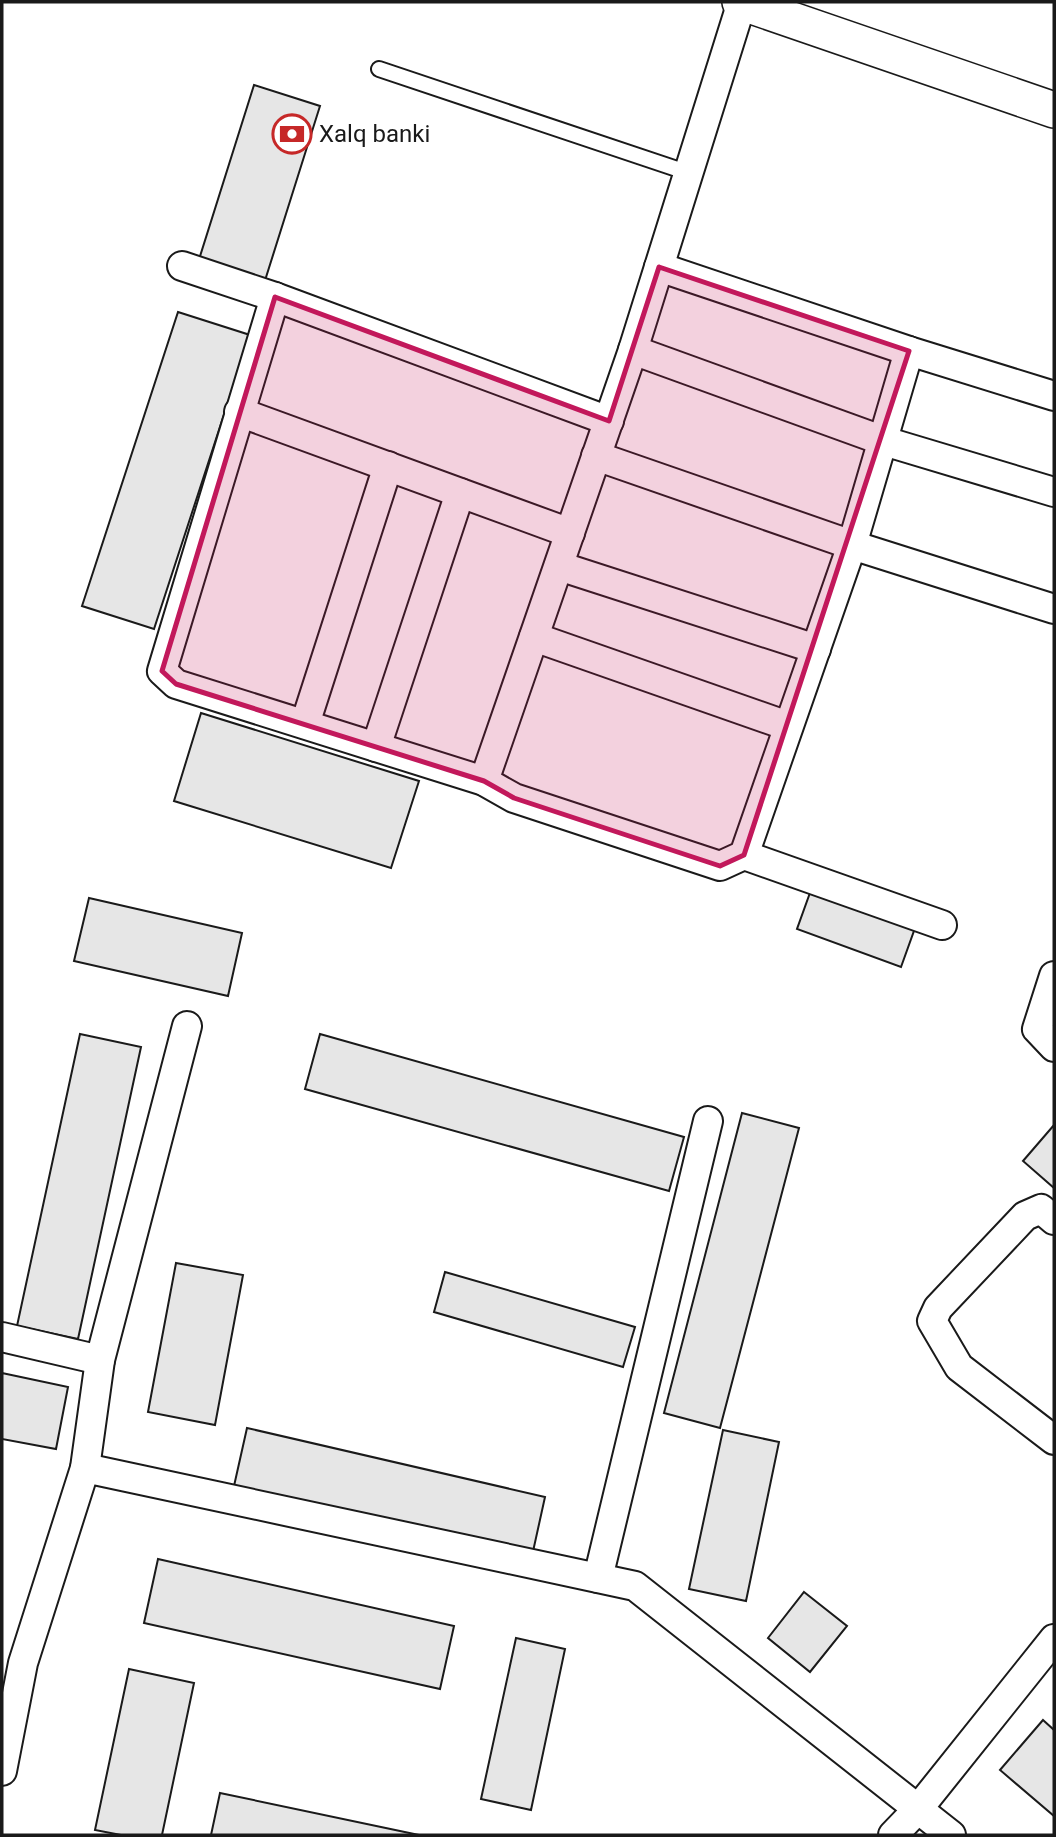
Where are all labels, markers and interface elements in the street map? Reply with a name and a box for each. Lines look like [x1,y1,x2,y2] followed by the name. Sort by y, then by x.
[271,113,313,155] bank icon: Xalq banki
[319,120,430,148] place label: Xalq banki

